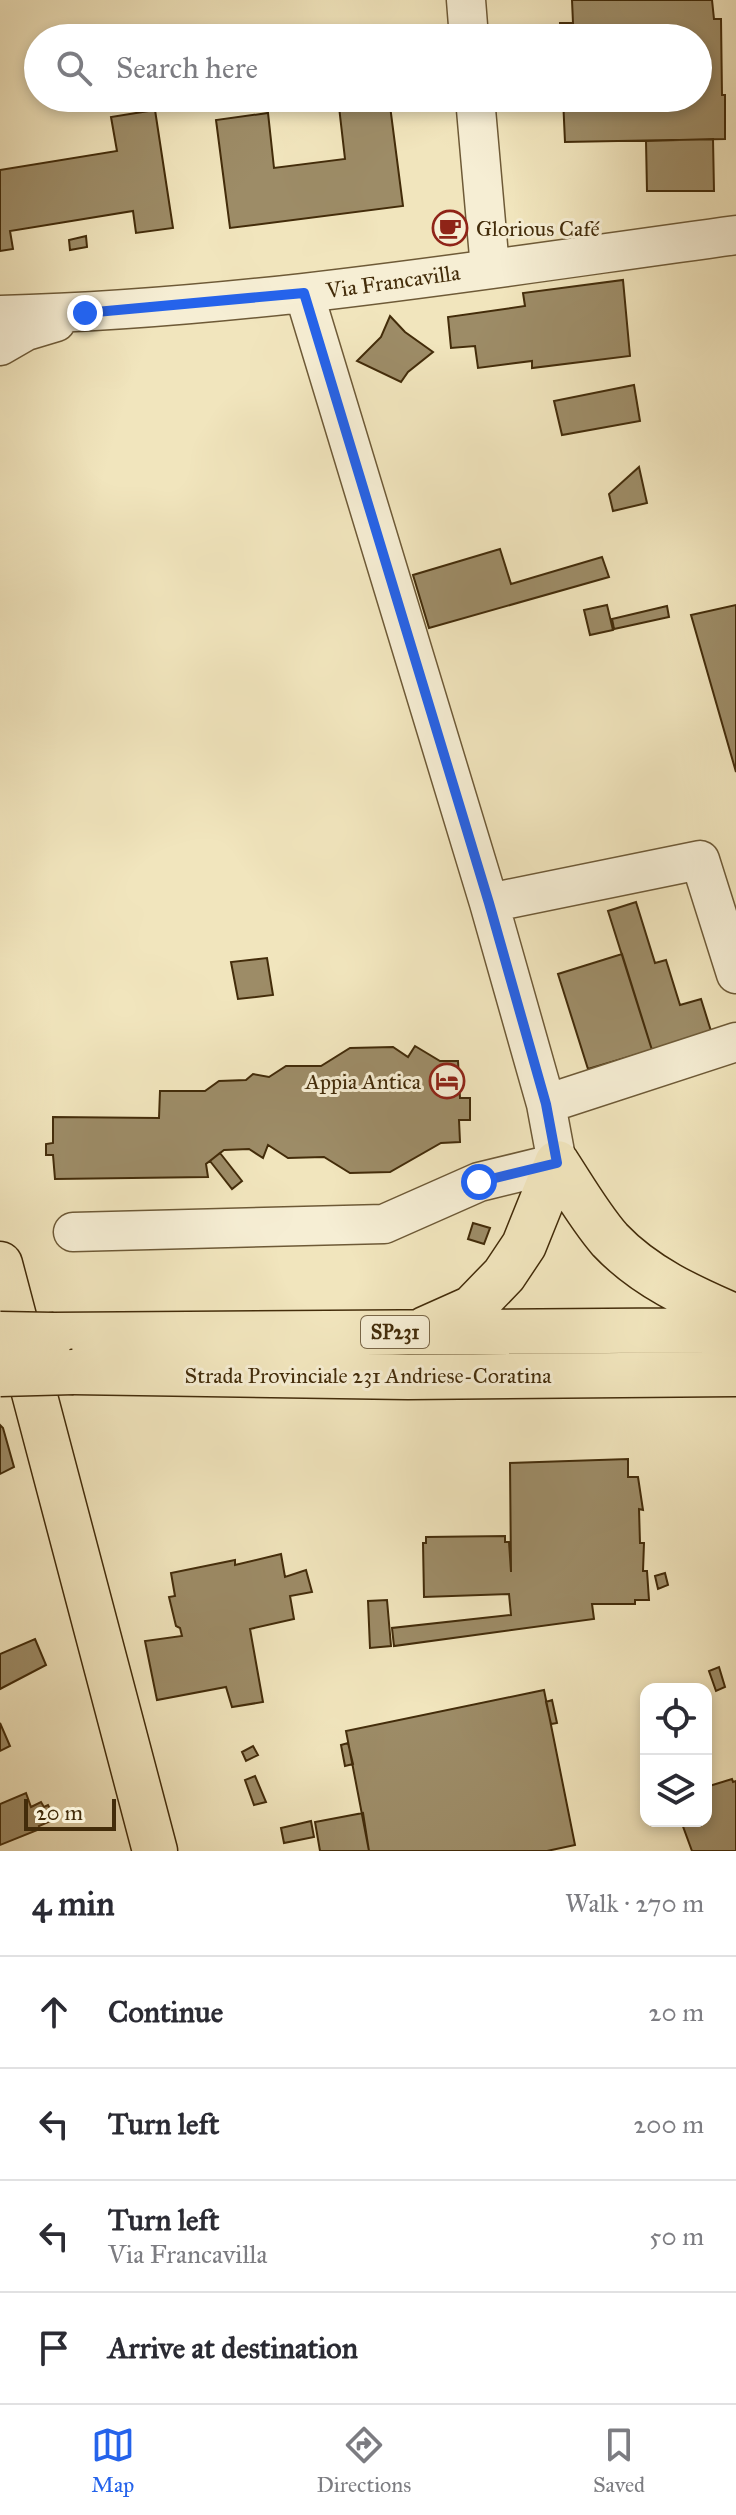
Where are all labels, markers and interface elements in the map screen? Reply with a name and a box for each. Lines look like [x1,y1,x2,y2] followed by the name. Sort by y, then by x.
[24,24,712,112] search box
[52,46,96,90] icon: search
[116,50,258,86] text: Search here
[431,209,469,247] cafe icon: Glorious Café
[476,215,601,242] place label: Glorious Café
[323,259,462,304] street label: Via Francavilla
[67,295,103,331] route end
[428,1062,466,1100] hotel icon: Appia Antica
[304,1068,422,1095] place label: Appia Antica
[461,1164,497,1200] route start
[361,1316,429,1348] road number: SP231
[185,1362,552,1389] street label: Strada Provinciale 231 Andriese-Coratina
[640,1683,712,1827] map controls
[640,1683,712,1755] button: locate
[640,1755,712,1827] button: layers
[24,1795,116,1831] scale bar
[36,1799,83,1826] text: 20 m
[32,1883,115,1924] text: 4 min
[565,1887,704,1919] text: Walk · 270 m
[32,1990,76,2034] icon: ahead
[108,1994,223,2030] text: Continue
[649,1996,704,2028] text: 20 m
[32,2102,76,2146] icon: left
[108,2106,219,2142] text: Turn left
[633,2108,704,2140] text: 200 m
[108,2202,219,2238] text: Turn left
[32,2214,76,2258] icon: left
[649,2220,704,2252] text: 50 m
[108,2238,267,2270] text: Via Francavilla
[32,2326,76,2370] icon: arrive
[108,2330,358,2366] text: Arrive at destination
[91,2423,135,2498] tab: Map
[316,2423,411,2498] tab: Directions
[593,2423,645,2498] tab: Saved

